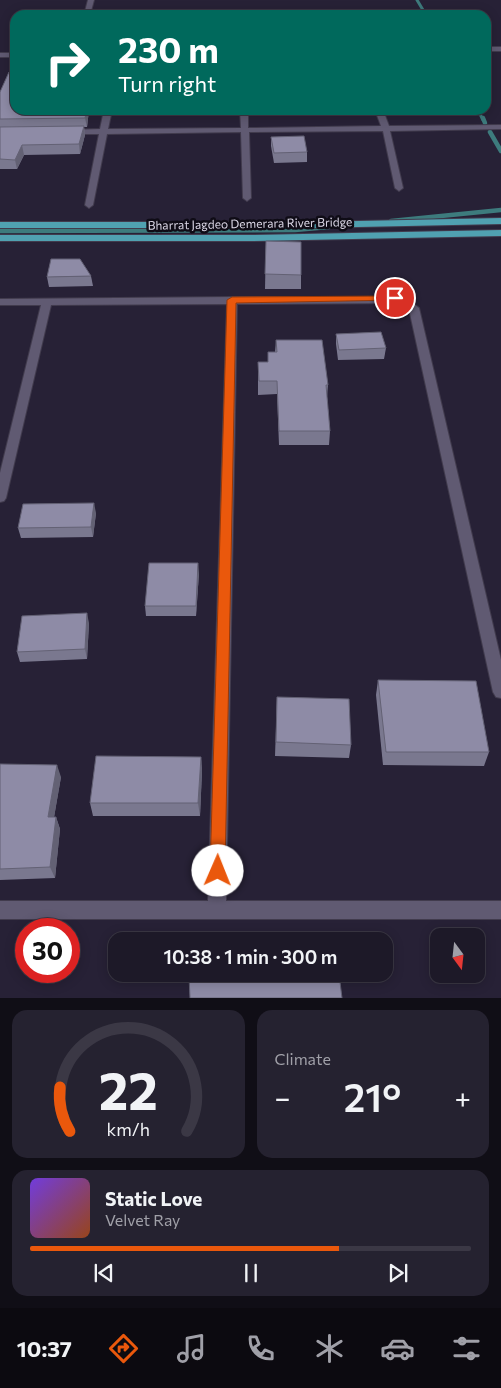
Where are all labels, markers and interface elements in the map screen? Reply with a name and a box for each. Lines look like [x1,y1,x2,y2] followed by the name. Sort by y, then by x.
[118,27,219,70] text: 230 m
[35,30,100,95] icon: right
[118,70,216,97] text: Turn right
[148,214,352,233] street label: Bharrat Jagdeo Demerara River Bridge
[374,277,416,319] pin
[381,284,409,312] icon: arrive
[191,844,243,896] position arrow
[15,918,80,983] speed limit sign: 30
[430,928,485,982] north arrow
[430,928,485,983] map controls
[164,945,337,968] text: 10:38 · 1 min · 300 m
[275,1049,331,1068] text: Climate
[99,1057,158,1121] text: 22
[344,1073,401,1120] text: 21°
[275,1080,290,1114] text: −
[455,1080,471,1114] text: +
[107,1118,150,1140] text: km/h
[105,1187,202,1210] text: Static Love
[105,1210,180,1229] text: Velvet Ray
[90,1259,118,1287] icon: previous
[237,1259,265,1287] icon: pause
[384,1259,412,1287] icon: next
[106,1331,141,1366] icon: directions
[174,1331,209,1366] icon: music
[243,1331,278,1366] icon: phone
[312,1331,347,1366] icon: climate
[380,1331,415,1366] icon: car
[449,1331,484,1366] icon: filters
[17,1335,72,1362] text: 10:37

